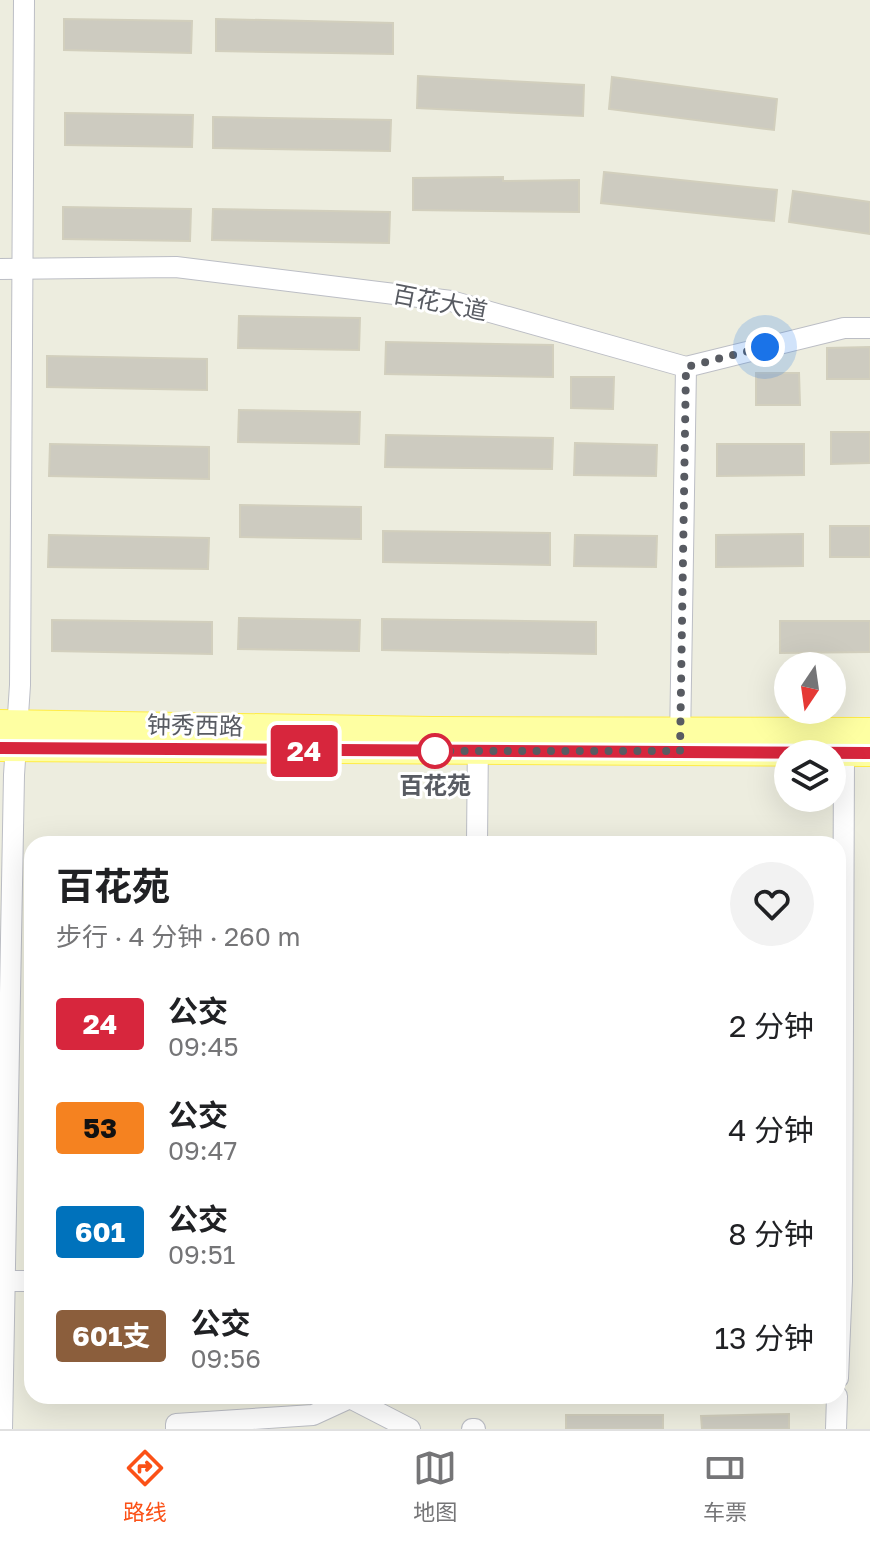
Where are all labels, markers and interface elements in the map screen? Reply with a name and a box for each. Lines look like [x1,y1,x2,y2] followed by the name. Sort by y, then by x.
[390,278,490,325] street label: 百花大道
[745,327,785,367] your location
[774,652,846,724] north arrow
[774,652,846,812] map controls
[147,709,243,740] street label: 钟秀西路
[268,725,340,777] line badge: 24
[287,734,321,767] text: 24
[418,734,452,768] marker: 百花苑
[774,740,846,812] button: layers
[399,770,471,799] place label: 百花苑
[730,862,814,946] button: heart
[56,863,170,908] text: 百花苑
[56,921,300,952] text: 步行 · 4 分钟 · 260 m
[168,993,228,1029] text: 公交
[83,1007,117,1040] text: 24
[729,1008,814,1044] text: 2 分钟
[168,1031,239,1062] text: 09:45
[168,1097,228,1133] text: 公交
[83,1111,117,1144] text: 53
[728,1112,814,1148] text: 4 分钟
[168,1135,237,1166] text: 09:47
[168,1201,228,1237] text: 公交
[75,1215,125,1248] text: 601
[728,1216,814,1252] text: 8 分钟
[168,1239,235,1270] text: 09:51
[190,1305,250,1341] text: 公交
[72,1319,150,1352] text: 601支
[714,1320,814,1356] text: 13 分钟
[190,1343,261,1374] text: 09:56
[123,1446,167,1526] tab: 路线
[413,1446,457,1526] tab: 地图
[703,1446,747,1526] tab: 车票

